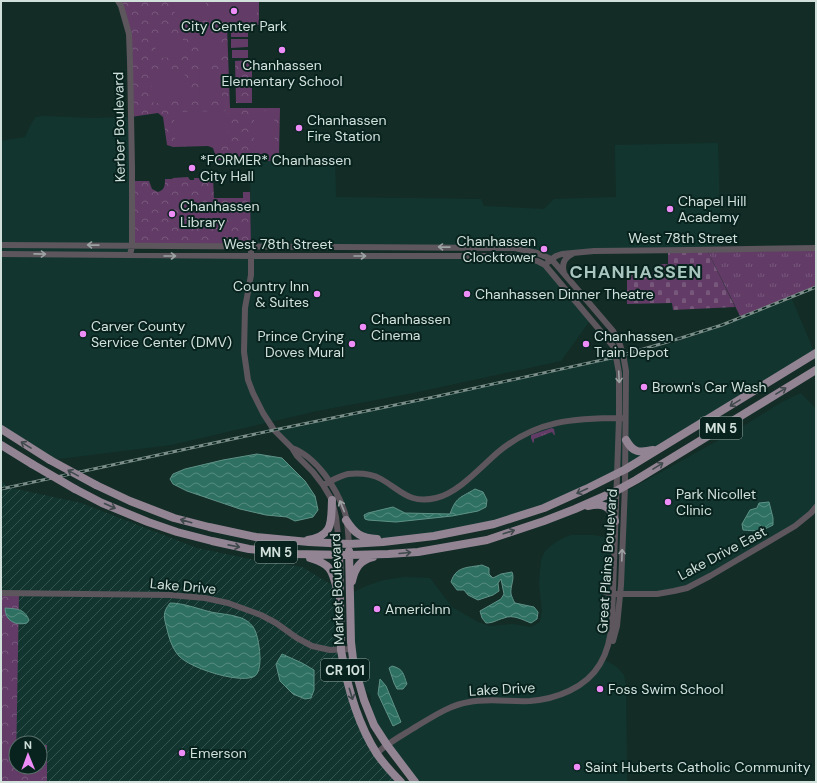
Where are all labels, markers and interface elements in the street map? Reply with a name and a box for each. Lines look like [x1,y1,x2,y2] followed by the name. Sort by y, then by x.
[229,6,239,16] marker: City Center Park
[181,17,287,35] place label: City Center Park
[277,45,287,55] marker: Chanhassen Elementary School
[221,56,343,90] place label: Chanhassen Elementary School
[109,72,129,182] street label: Kerber Boulevard
[307,111,386,145] place label: Chanhassen Fire Station
[294,123,304,133] marker: Chanhassen Fire Station
[200,151,351,185] place label: *FORMER* Chanhassen City Hall
[187,163,197,173] marker: *FORMER* Chanhassen City Hall
[678,192,746,226] place label: Chapel Hill Academy
[180,197,259,231] place label: Chanhassen Library
[665,204,675,214] marker: Chapel Hill Academy
[167,209,177,219] marker: Chanhassen Library
[628,229,738,247] street label: West 78th Street
[457,232,536,266] place label: Chanhassen Clocktower
[223,235,333,253] street label: West 78th Street
[87,241,100,249] one-way arrow
[438,243,451,251] one-way arrow
[539,244,549,254] marker: Chanhassen Clocktower
[33,251,46,258] one-way arrow
[163,252,176,260] one-way arrow
[353,252,366,260] one-way arrow
[570,260,703,284] district label: CHANHASSEN
[233,277,309,311] place label: Country Inn & Suites
[475,285,654,303] place label: Chanhassen Dinner Theatre
[312,289,322,299] marker: Country Inn & Suites
[462,289,472,299] marker: Chanhassen Dinner Theatre
[371,310,450,344] place label: Chanhassen Cinema
[91,317,232,351] place label: Carver County Service Center (DMV)
[358,322,368,332] marker: Chanhassen Cinema
[257,327,344,361] place label: Prince Crying Doves Mural
[594,327,673,361] place label: Chanhassen Train Depot
[78,329,88,339] marker: Carver County Service Center (DMV)
[347,339,357,349] marker: Prince Crying Doves Mural
[581,339,591,349] marker: Chanhassen Train Depot
[615,370,622,383] one-way arrow
[652,378,767,396] place label: Brown's Car Wash
[639,382,649,392] marker: Brown's Car Wash
[775,386,787,394] one-way arrow
[730,399,741,407] one-way arrow
[700,417,742,439] road number: MN 5
[21,441,32,449] one-way arrow
[653,462,664,471] one-way arrow
[67,469,79,476] one-way arrow
[676,485,756,519] place label: Park Nicollet Clinic
[577,488,589,495] one-way arrow
[593,488,621,634] street label: Great Plains Boulevard
[663,497,673,507] marker: Park Nicollet Clinic
[337,501,345,513] one-way arrow
[104,503,116,510] one-way arrow
[180,517,193,524] one-way arrow
[675,522,769,584] street label: Lake Drive East
[503,528,515,536] one-way arrow
[326,533,348,645] street label: Market Boulevard
[255,541,297,563] road number: MN 5
[227,542,240,550] one-way arrow
[398,549,411,556] one-way arrow
[618,549,626,562] one-way arrow
[149,574,217,598] street label: Lake Drive
[385,600,451,618] place label: AmericInn
[372,604,382,614] marker: AmericInn
[321,659,369,681] road number: CR 101
[468,678,536,700] street label: Lake Drive
[608,680,724,698] place label: Foss Swim School
[595,684,605,694] marker: Foss Swim School
[348,688,356,700] one-way arrow
[8,735,48,775] north arrow
[24,738,32,752] text: N
[190,744,247,762] place label: Emerson
[177,748,187,758] marker: Emerson
[585,758,811,776] place label: Saint Huberts Catholic Community
[572,762,582,772] marker: Saint Huberts Catholic Community

